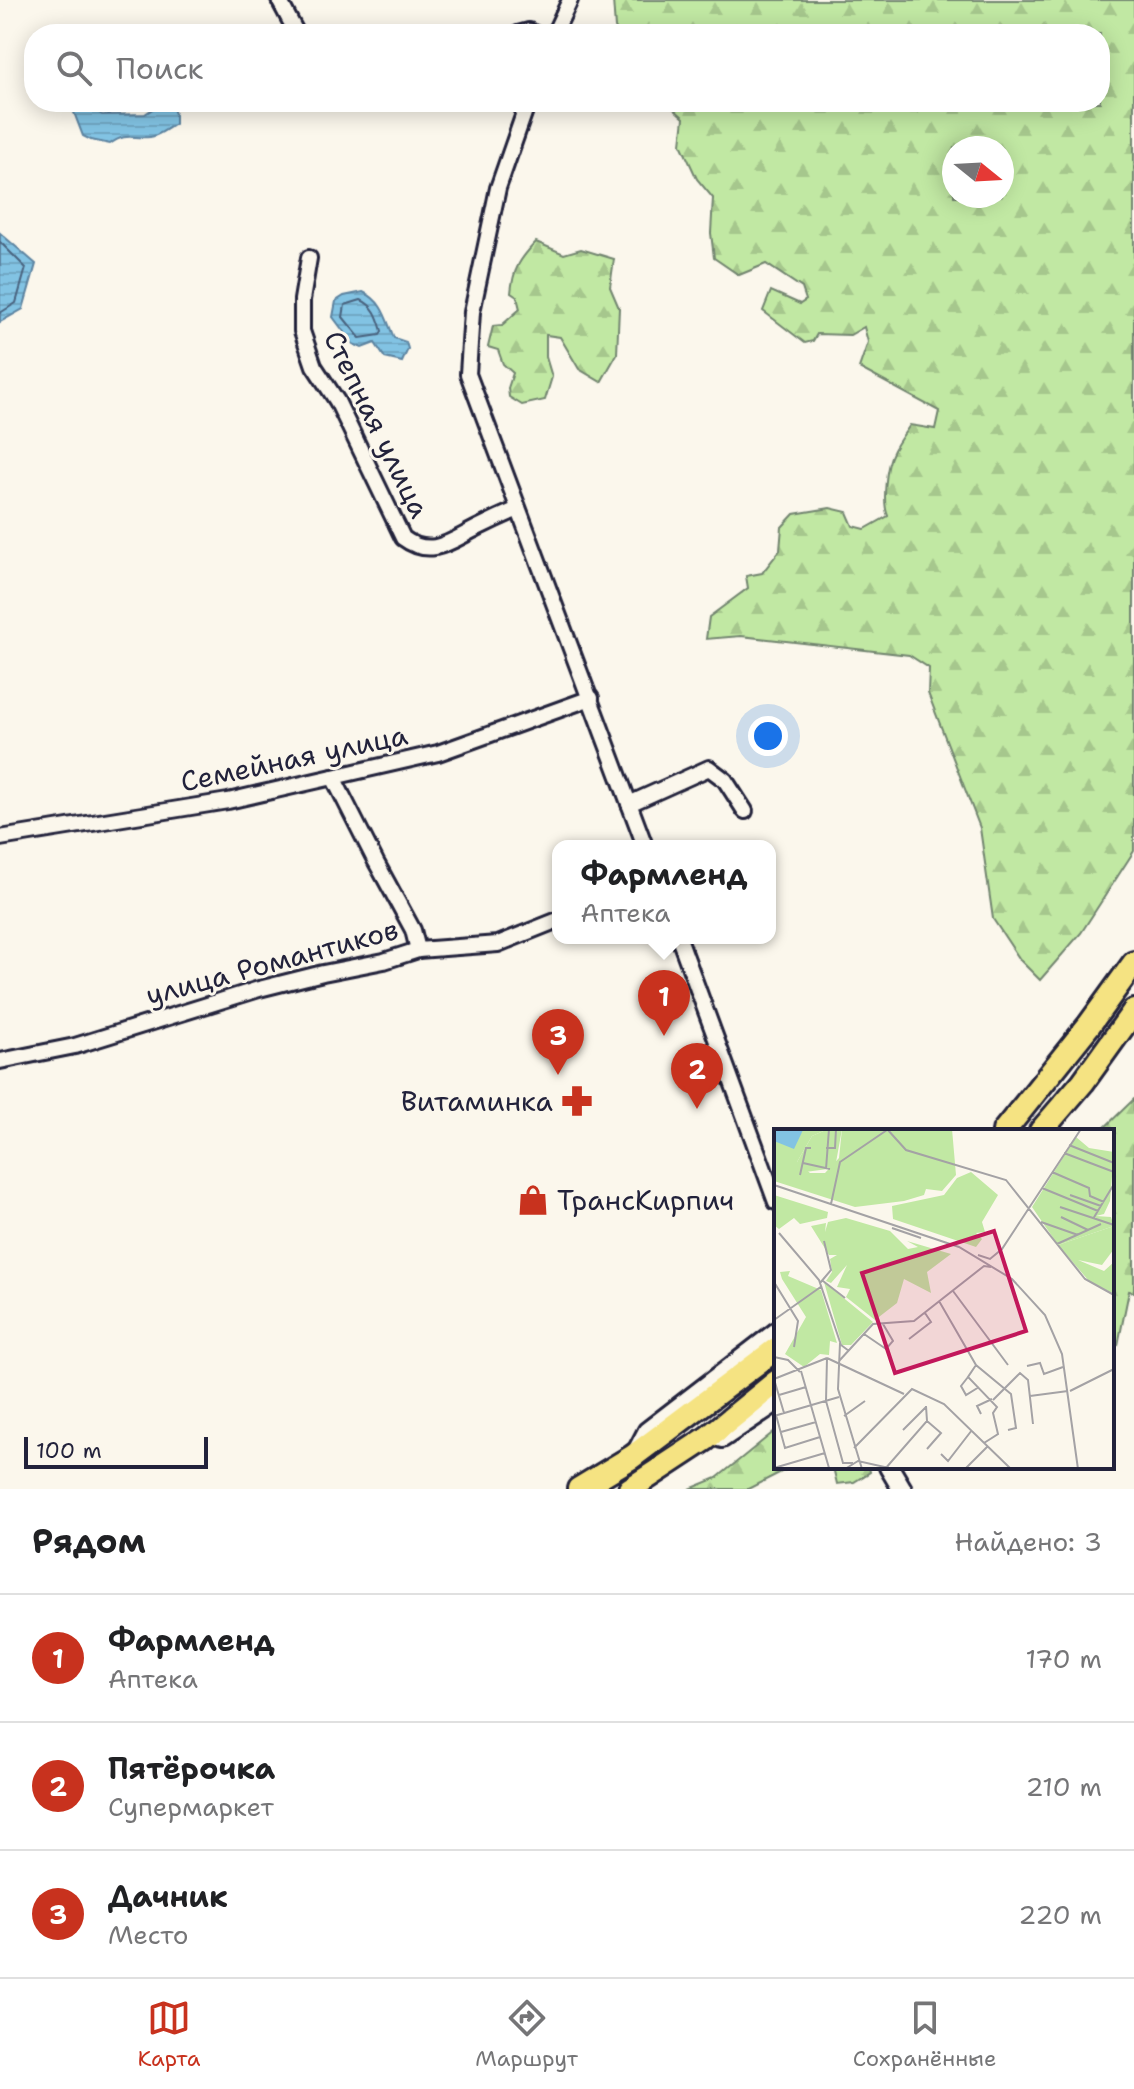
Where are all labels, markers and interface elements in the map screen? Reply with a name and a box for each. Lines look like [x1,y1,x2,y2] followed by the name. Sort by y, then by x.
[24,24,1110,112] search box
[52,46,96,90] icon: search
[116,48,204,89] text: Поиск
[942,136,1014,208] north arrow
[315,324,439,524] street label: Степная улица
[177,715,411,801] street label: Семейная улица
[748,716,788,756] your location
[552,840,776,944] popup
[581,854,747,895] text: Фармленд
[581,895,670,930] text: Аптека
[142,910,402,1014] street label: улица Романтиков
[638,970,690,1036] pin: 1
[532,1009,584,1075] pin: 3
[671,1043,723,1109] pin: 2
[401,1082,553,1120] place label: Витаминка
[560,1084,594,1118] pharmacy icon: Витаминка
[774,1129,1114,1469] inset map
[557,1181,734,1219] place label: ТрансКирпич
[516,1183,550,1217] shop icon: ТрансКирпич
[24,1433,208,1469] scale bar
[36,1436,102,1465] text: 100 m
[32,1518,146,1564] text: Рядом
[955,1524,1102,1559] text: Найдено: 3
[108,1620,275,1661] text: Фармленд
[52,1641,64,1676] text: 1
[1025,1641,1102,1676] text: 170 m
[108,1661,198,1696] text: Аптека
[108,1748,275,1789] text: Пятёрочка
[49,1769,67,1804] text: 2
[1025,1769,1102,1804] text: 210 m
[108,1789,274,1824] text: Супермаркет
[108,1876,228,1917] text: Дачник
[49,1897,67,1932] text: 3
[1018,1897,1102,1932] text: 220 m
[108,1917,189,1952] text: Место
[137,1996,200,2073] tab: Карта
[475,1996,578,2073] tab: Маршрут
[853,1996,997,2073] tab: Сохранённые

